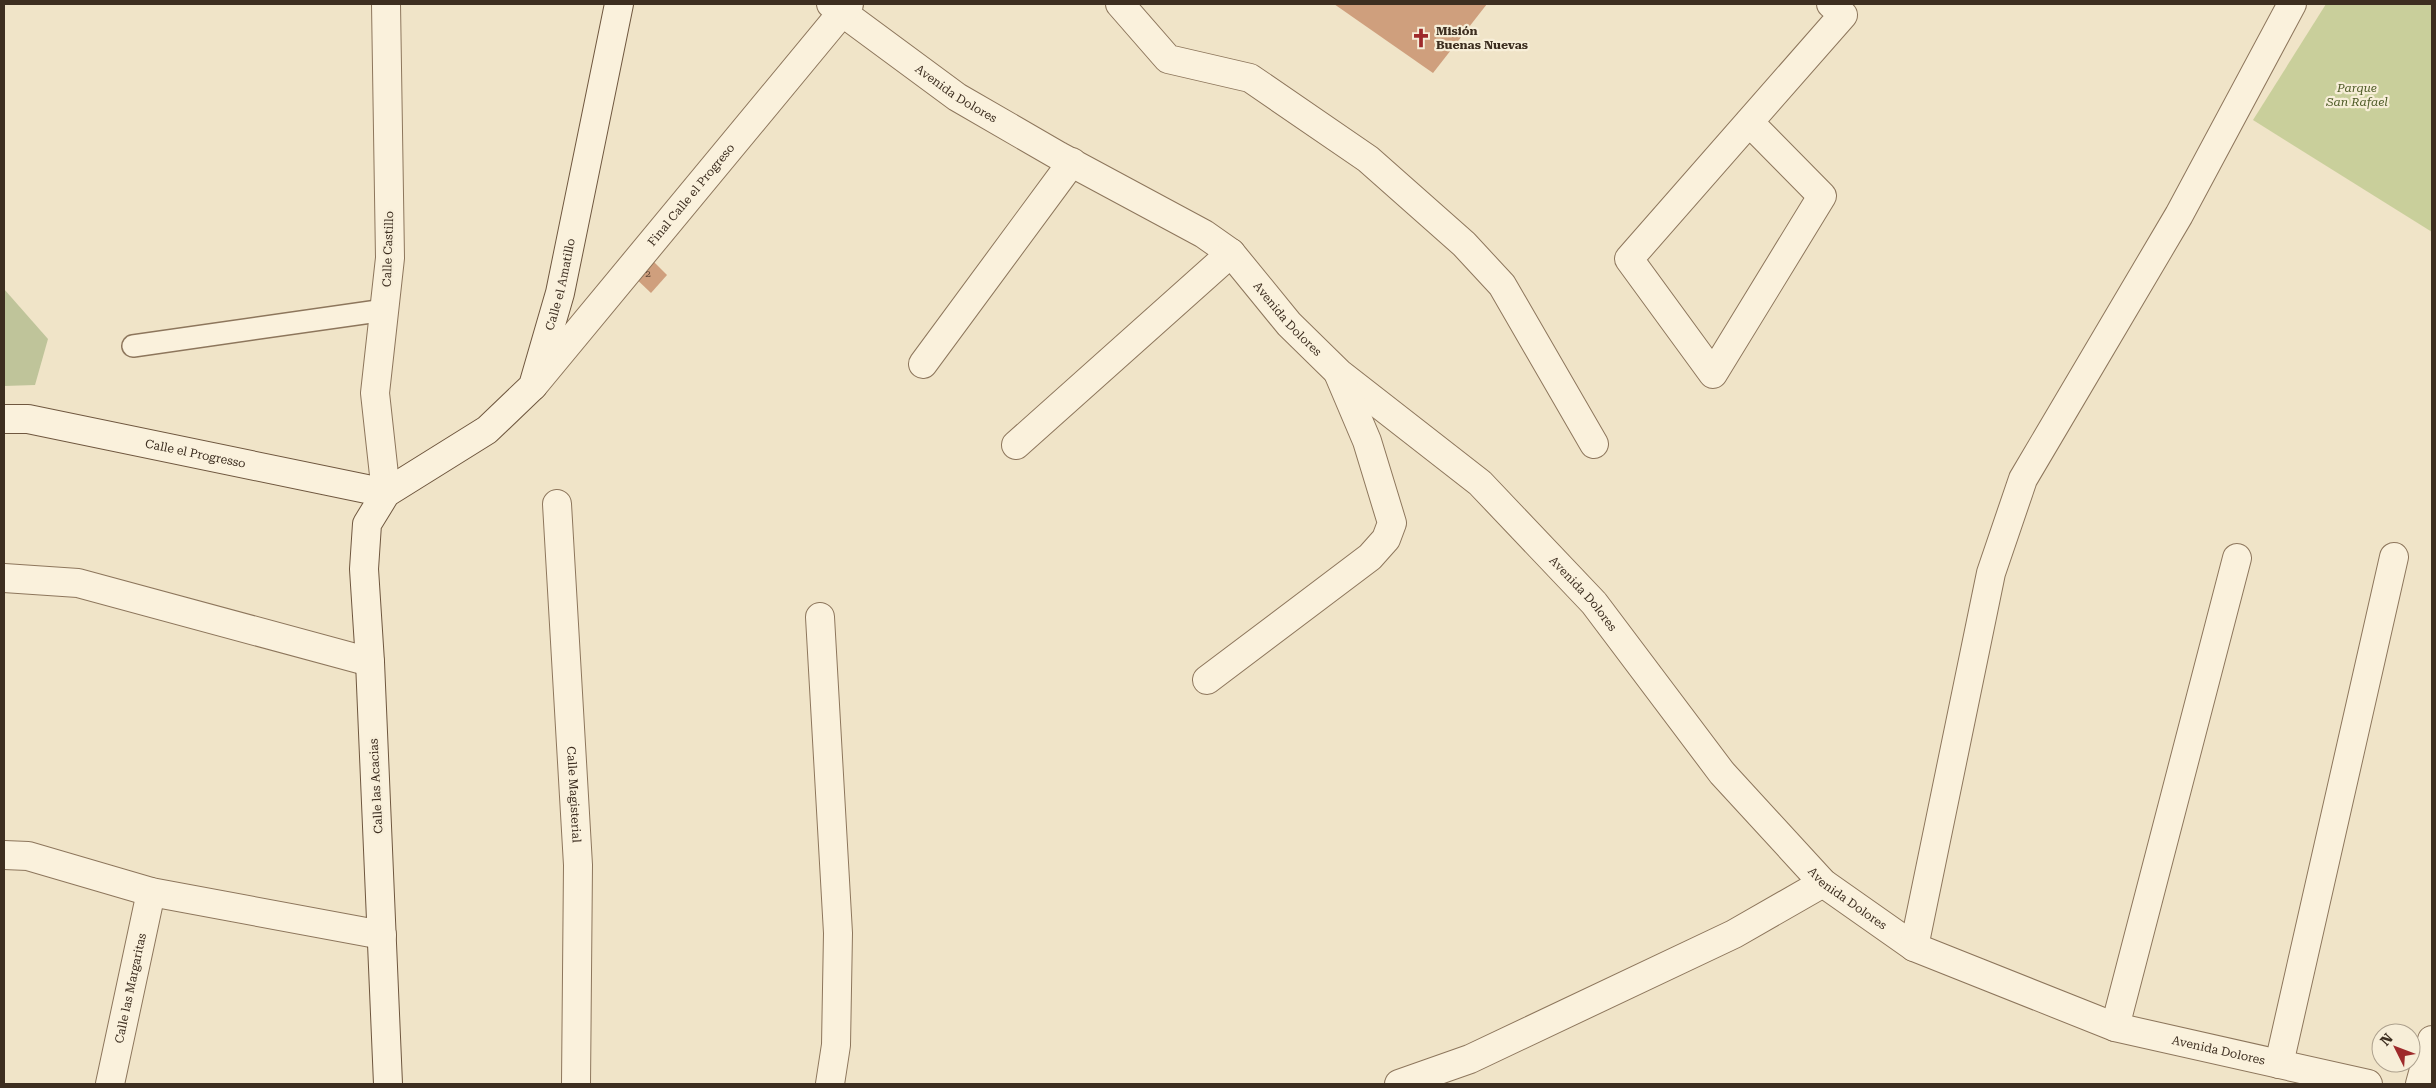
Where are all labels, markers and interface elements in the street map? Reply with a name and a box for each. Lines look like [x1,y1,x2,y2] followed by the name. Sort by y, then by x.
[1436,24,1528,52] place label: Misión Buenas Nuevas
[1410,27,1432,49] church icon: Misión Buenas Nuevas
[912,62,1000,126] street label: Avenida Dolores
[2325,81,2388,109] park label: Parque San Rafael
[645,141,737,249] street label: Final Calle el Progreso
[380,211,396,287] street label: Calle Castillo
[542,237,578,332] street label: Calle el Amatillo
[645,268,651,279] house number: 2
[1250,279,1325,359] street label: Avenida Dolores
[144,436,247,471] street label: Calle el Progresso
[1546,553,1620,634] street label: Avenida Dolores
[366,738,385,834] street label: Calle las Acacias
[564,746,584,843] street label: Calle Magisterial
[1805,864,1890,933] street label: Avenida Dolores
[112,931,149,1045] street label: Calle las Margaritas
[2371,1023,2421,1073] north arrow
[2377,1030,2396,1049] text: N
[2171,1033,2267,1068] street label: Avenida Dolores

